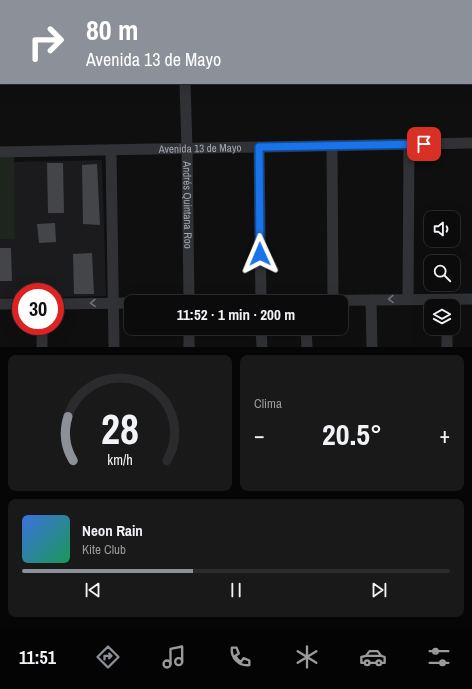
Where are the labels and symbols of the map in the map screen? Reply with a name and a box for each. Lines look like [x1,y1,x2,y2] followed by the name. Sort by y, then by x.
[407,127,441,161] pin
[157,140,241,156] street label: Avenida 13 de Mayo
[180,160,195,249] street label: Andrés Quintana Roo
[239,233,281,275] position arrow
[12,283,64,335] speed limit sign: 30
[388,295,394,303] one-way arrow
[90,299,96,307] one-way arrow

